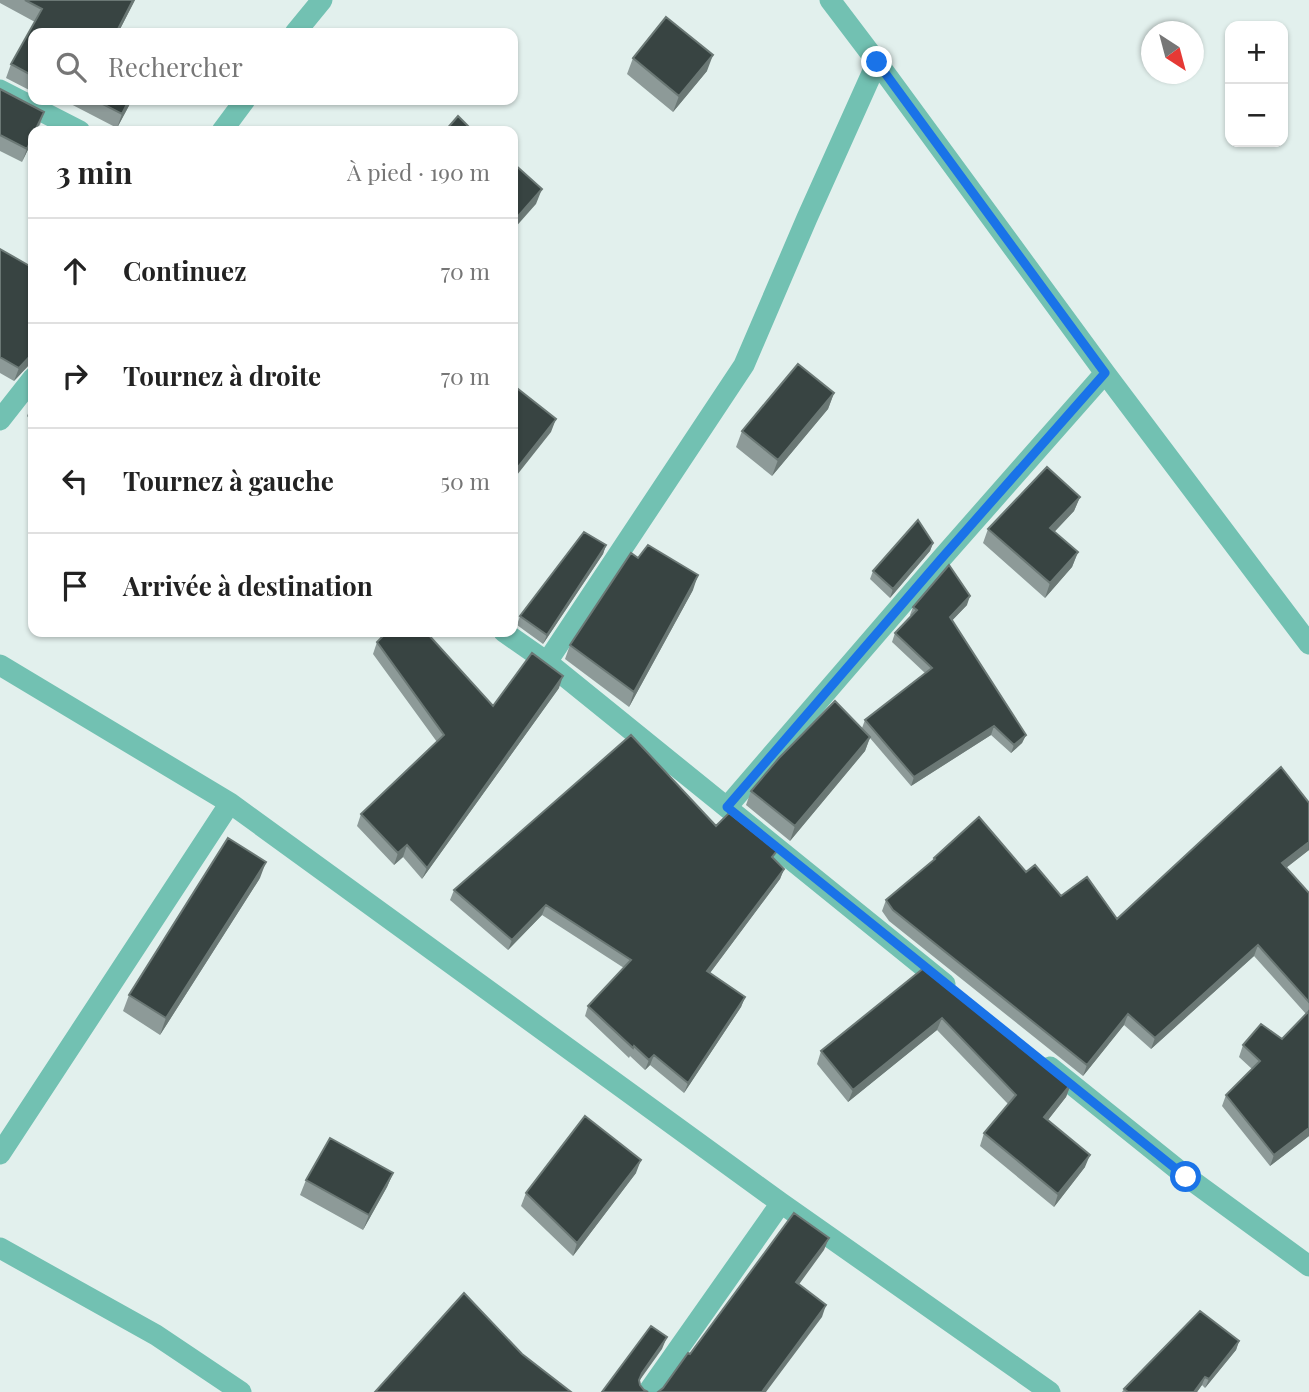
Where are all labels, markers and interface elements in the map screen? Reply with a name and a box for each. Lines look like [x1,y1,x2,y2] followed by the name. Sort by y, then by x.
[1141,21,1204,84] north arrow
[1225,21,1288,147] map controls
[1225,21,1288,84] button: +
[28,28,518,105] search box
[861,46,892,77] route end
[52,48,90,86] icon: search
[108,49,243,84] text: Rechercher
[1225,84,1288,147] button: −
[56,152,132,192] text: 3 min
[347,156,490,187] text: À pied · 190 m
[56,252,94,290] icon: ahead
[123,253,246,288] text: Continuez
[441,255,490,286] text: 70 m
[56,357,94,395] icon: right
[123,358,321,393] text: Tournez à droite
[441,360,490,391] text: 70 m
[56,462,94,500] icon: left
[123,463,334,498] text: Tournez à gauche
[441,465,490,496] text: 50 m
[56,567,94,605] icon: arrive
[123,568,373,603] text: Arrivée à destination
[1170,1161,1201,1192] route start

